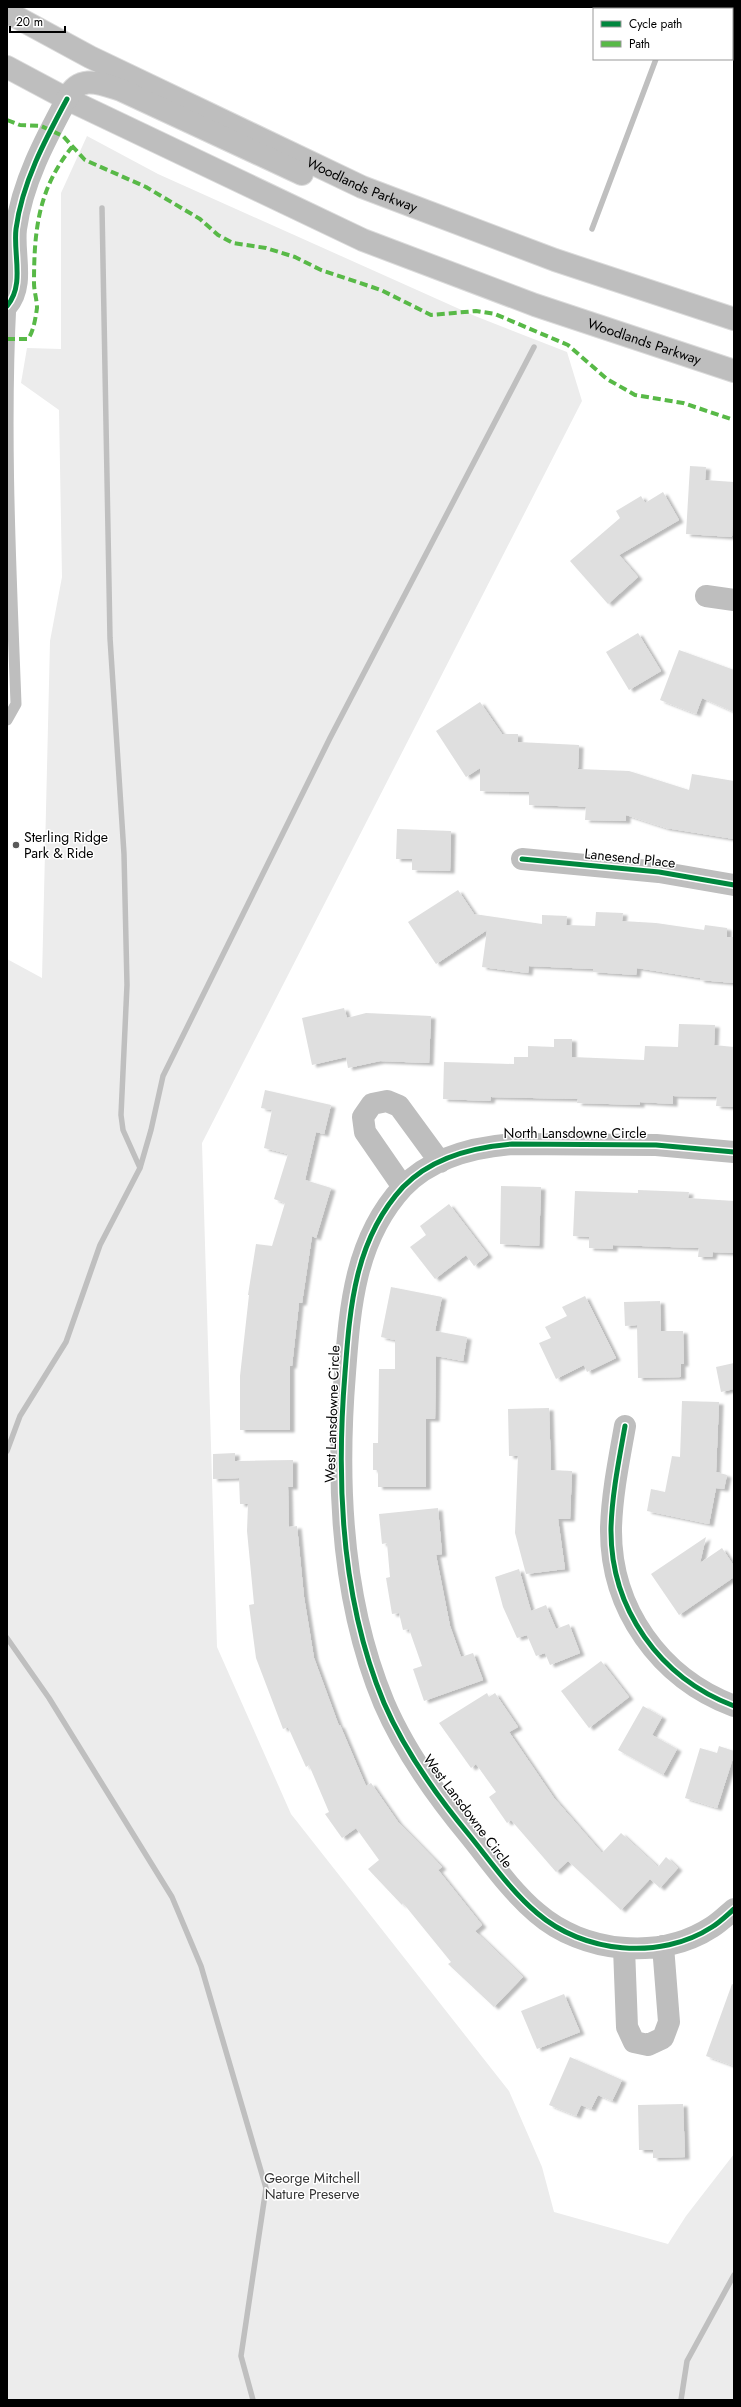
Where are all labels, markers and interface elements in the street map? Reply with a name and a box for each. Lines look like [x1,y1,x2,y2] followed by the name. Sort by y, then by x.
[10,8,65,34] scale bar
[593,8,733,60] legend
[16,13,43,31] text: 20 m
[629,15,682,33] text: Cycle path
[629,35,650,53] text: Path
[303,152,421,217] street label: Woodlands Parkway
[585,313,705,370] street label: Woodlands Parkway
[24,827,108,863] place label: Sterling Ridge Park & Ride
[11,840,21,850] marker: Sterling Ridge Park & Ride
[583,843,677,873] street label: Lanesend Place
[504,1123,646,1143] street label: North Lansdowne Circle
[320,1345,344,1483] street label: West Lansdowne Circle
[419,1750,517,1872] street label: West Lansdowne Circle
[264,2168,360,2204] park label: George Mitchell Nature Preserve

